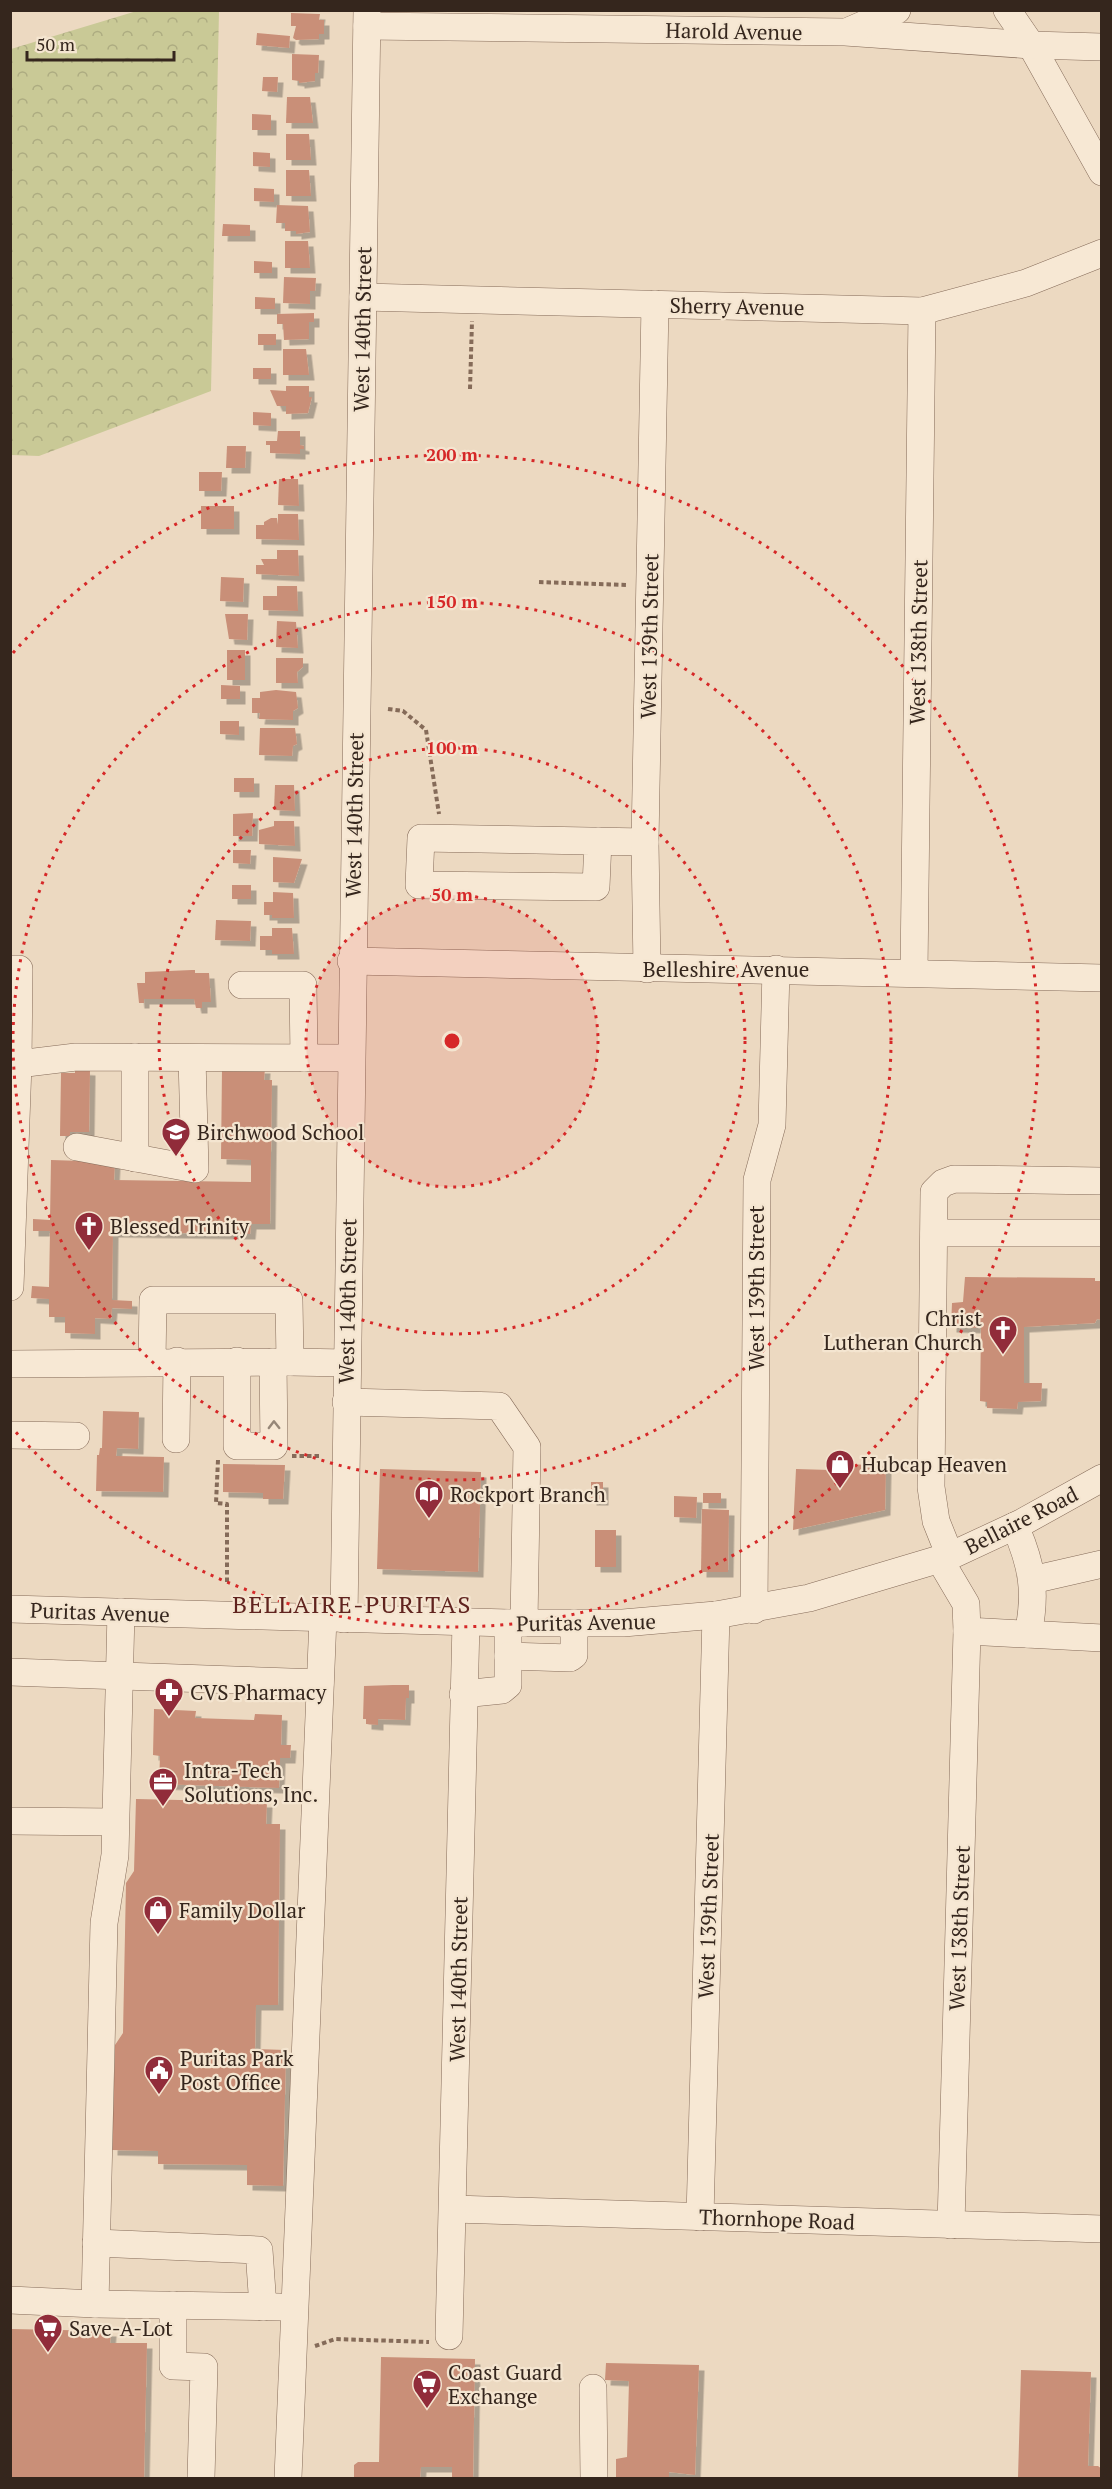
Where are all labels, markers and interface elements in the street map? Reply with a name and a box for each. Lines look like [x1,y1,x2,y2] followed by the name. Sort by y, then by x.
[665,16,803,46] street label: Harold Avenue
[27,24,174,62] scale bar
[36,32,76,56] text: 50 m
[347,246,377,412] street label: West 140th Street
[669,291,805,321] street label: Sherry Avenue
[426,442,478,466] text: 200 m
[634,553,664,719] street label: West 139th Street
[903,559,933,725] street label: West 138th Street
[426,589,478,613] text: 150 m
[339,732,369,898] street label: West 140th Street
[426,735,478,759] text: 100 m
[431,882,473,906] text: 50 m
[643,955,809,983] street label: Belleshire Avenue
[442,1031,462,1051] centre of rings
[160,1116,192,1158] school or university icon: Birchwood School
[197,1118,364,1146] place label: Birchwood School
[742,1205,770,1371] street label: West 139th Street
[73,1210,105,1252] church icon: Blessed Trinity
[110,1212,250,1240] place label: Blessed Trinity
[332,1218,362,1384] street label: West 140th Street
[823,1304,982,1356] place label: Christ Lutheran Church
[987,1314,1019,1356] church icon: Christ Lutheran Church
[268,1420,280,1429] one-way arrow
[824,1448,856,1490] shop icon: Hubcap Heaven
[861,1450,1007,1478] place label: Hubcap Heaven
[413,1478,445,1520] library icon: Rockport Branch
[960,1479,1083,1561] street label: Bellaire Road
[450,1480,606,1508] place label: Rockport Branch
[232,1588,472,1620] district label: BELLAIRE-PURITAS
[30,1596,170,1628] street label: Puritas Avenue
[516,1607,656,1637] street label: Puritas Avenue
[153,1676,185,1718] pharmacy icon: CVS Pharmacy
[190,1678,327,1706] place label: CVS Pharmacy
[184,1756,318,1808] place label: Intra-Tech Solutions, Inc.
[147,1766,179,1808] office icon: Intra-Tech Solutions, Inc.
[691,1833,725,1999] street label: West 139th Street
[942,1845,976,2011] street label: West 138th Street
[142,1894,174,1936] shop icon: Family Dollar
[179,1896,305,1924] place label: Family Dollar
[443,1896,473,2062] street label: West 140th Street
[180,2044,294,2096] place label: Puritas Park Post Office
[143,2054,175,2096] public building icon: Puritas Park Post Office
[699,2202,856,2236] street label: Thornhope Road
[32,2312,64,2354] supermarket icon: Save-A-Lot
[69,2314,173,2342] place label: Save-A-Lot
[448,2358,562,2410] place label: Coast Guard Exchange
[411,2368,443,2410] supermarket icon: Coast Guard Exchange

